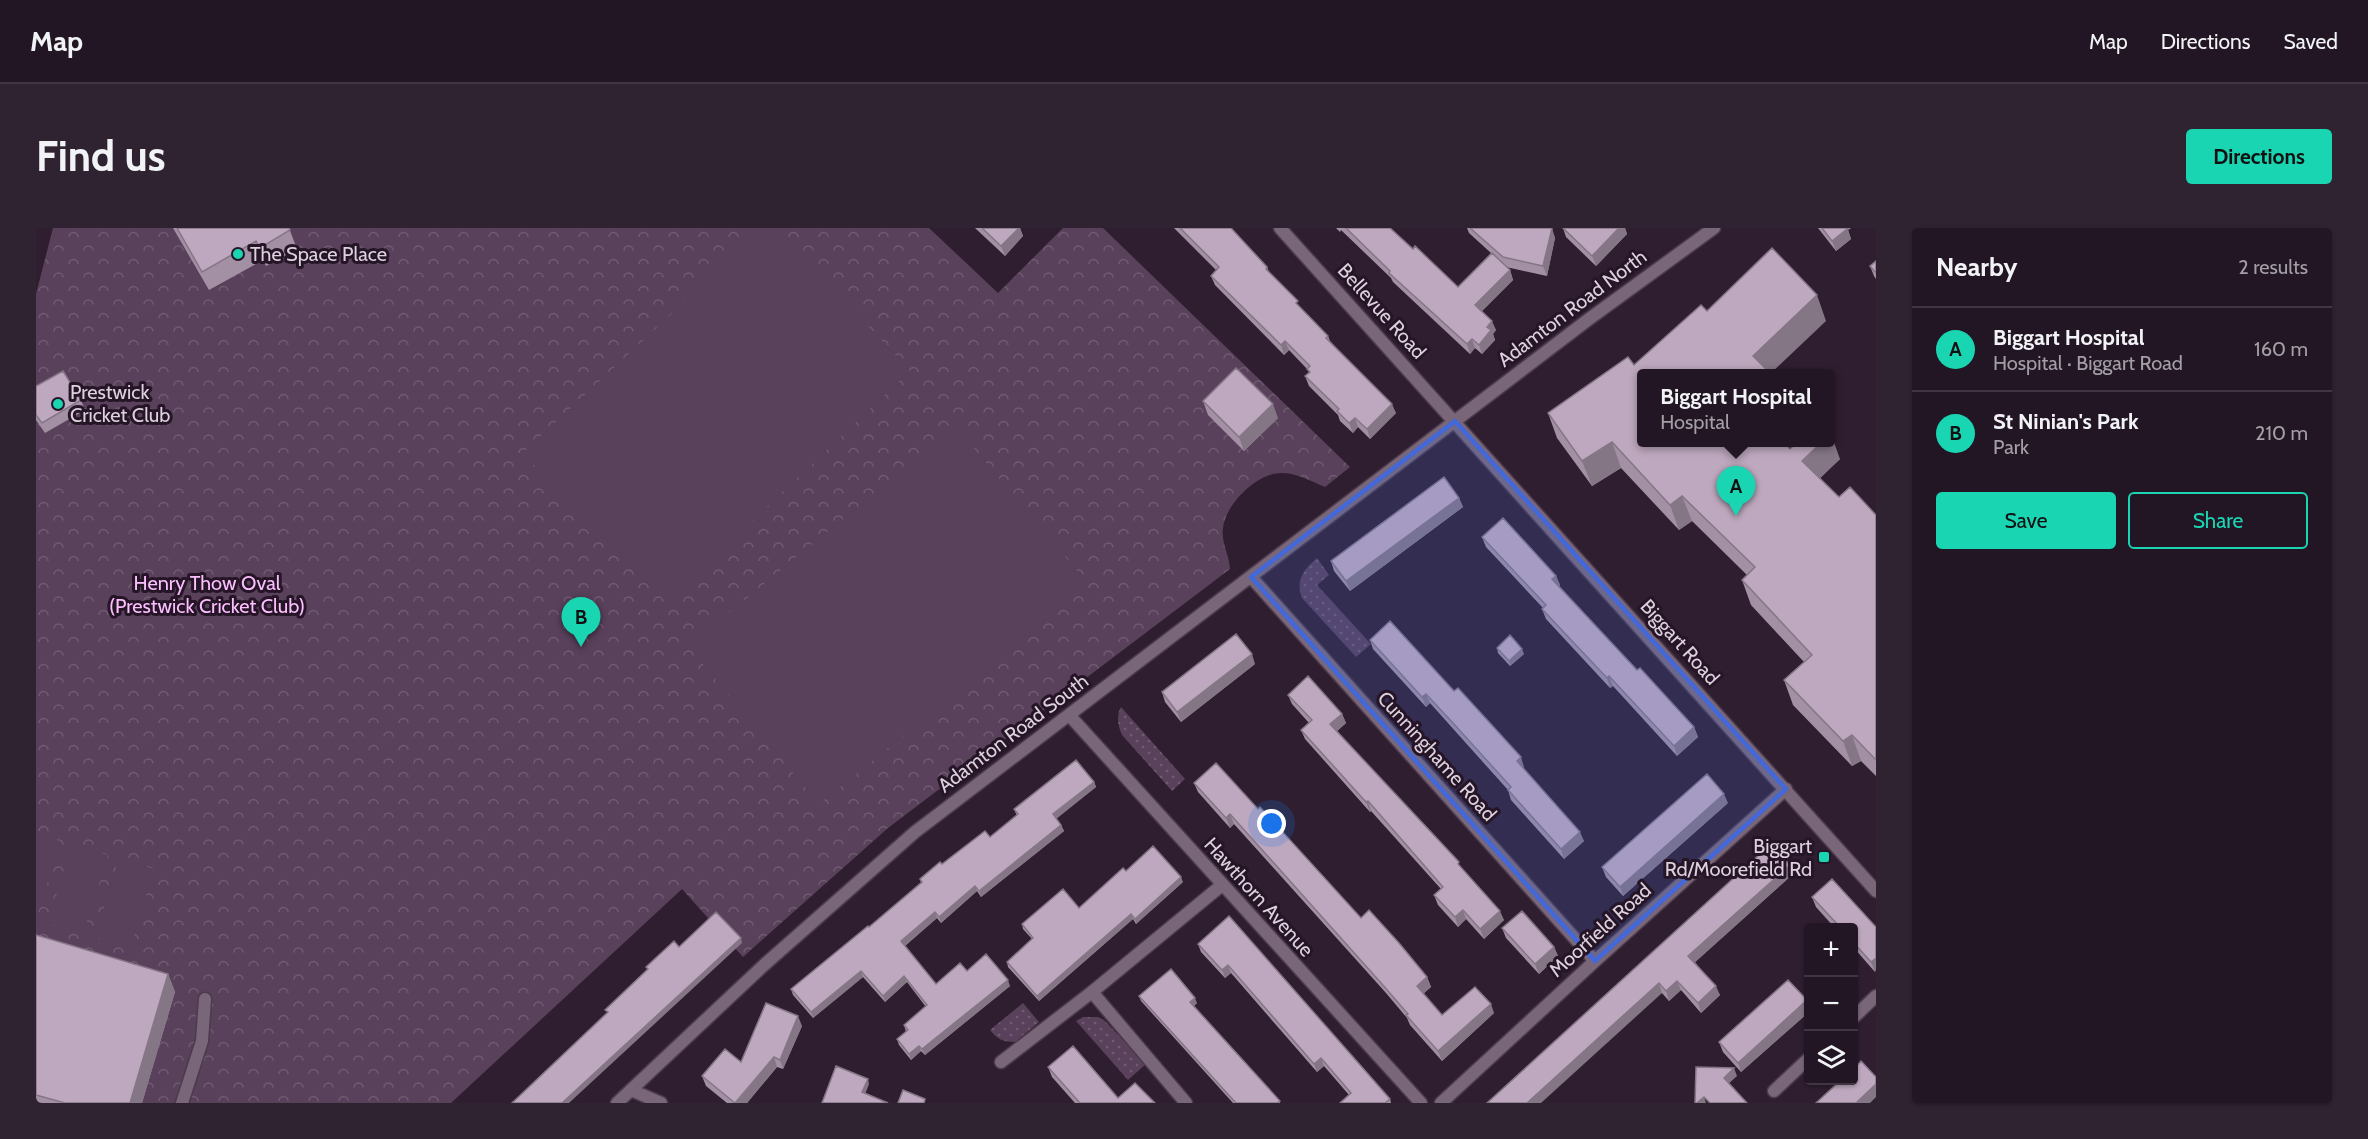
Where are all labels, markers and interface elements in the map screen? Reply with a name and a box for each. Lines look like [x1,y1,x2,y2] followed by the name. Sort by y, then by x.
[30,24,83,58] text: Map
[2089,29,2128,54] text: Map
[2161,29,2250,54] text: Directions
[2283,29,2338,54] text: Saved
[2186,129,2332,184] button: Directions
[36,130,165,182] text: Find us
[250,242,387,266] place label: The Space Place
[1493,244,1651,372] street label: Adamton Road North
[231,247,245,261] marker: The Space Place
[1936,251,2017,283] text: Nearby
[2238,255,2308,279] text: 2 results
[1333,258,1431,364] street label: Bellevue Road
[1993,324,2144,351] text: Biggart Hospital
[1949,337,1962,361] text: A
[2254,337,2308,361] text: 160 m
[1993,351,2183,375] text: Hospital · Biggart Road
[1637,369,1835,447] popup
[70,380,170,427] place label: Prestwick Cricket Club
[1660,383,1812,410] text: Biggart Hospital
[51,397,65,411] marker: Prestwick Cricket Club
[1993,408,2139,435] text: St Ninian's Park
[1660,410,1730,434] text: Hospital
[1949,421,1962,445] text: B
[2255,421,2308,445] text: 210 m
[1993,435,2029,459] text: Park
[1716,466,1756,516] pin: A
[1936,492,2116,549] button: Save
[2128,492,2308,549] button: Share
[109,571,305,618] park label: Henry Thow Oval (Prestwick Cricket Club)
[1635,594,1725,690] street label: Biggart Road
[562,598,600,647] pin: B
[933,669,1093,797] street label: Adamton Road South
[1372,686,1502,826] street label: Cunninghame Road
[1257,809,1286,838] your location
[1199,833,1319,961] street label: Hawthorn Avenue
[1665,834,1812,881] place label: Biggart Rd/Moorefield Rd
[1817,850,1831,864] marker: Biggart Rd/Moorefield Rd
[1544,878,1656,982] street label: Moorfield Road
[1804,923,1858,1085] map controls
[1804,923,1858,977] button: +
[1804,977,1858,1031] button: −
[1804,1031,1858,1085] button: layers

